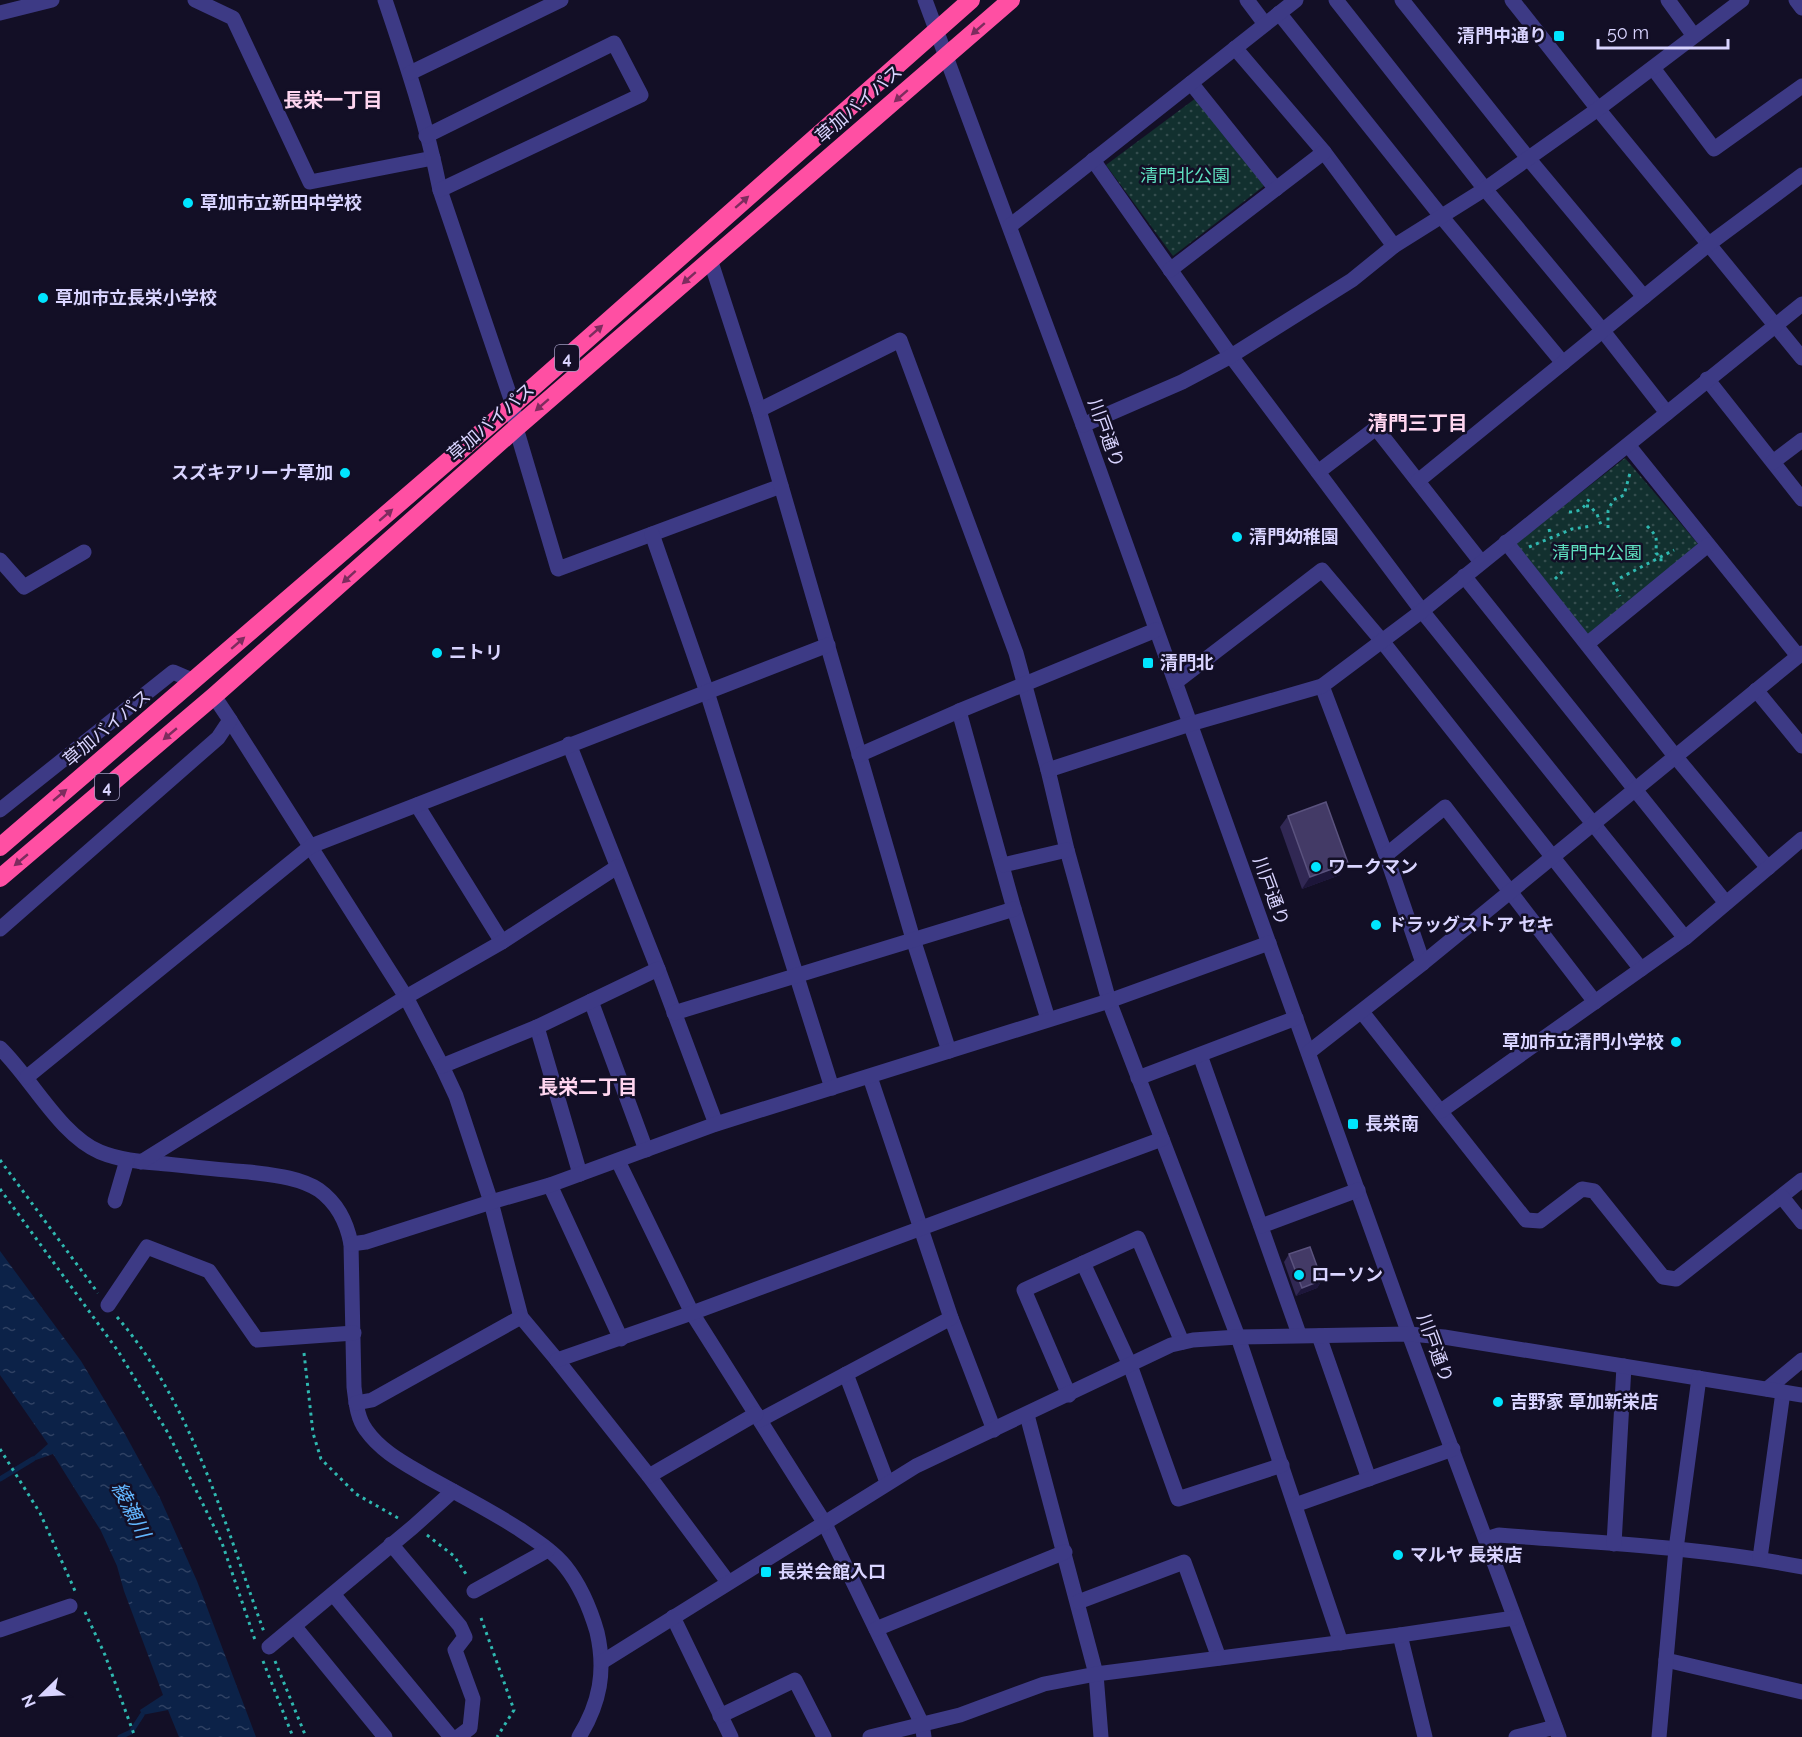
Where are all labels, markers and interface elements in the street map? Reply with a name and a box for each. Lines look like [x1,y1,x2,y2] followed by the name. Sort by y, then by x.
[1598,12,1728,50] scale bar
[971,22,986,35] one-way arrow
[1607,22,1649,43] text: 50 m
[1457,25,1547,46] place label: 清門中通り
[1552,29,1566,43] marker: 清門中通り
[811,60,906,147] street label: 草加バイパス
[283,88,383,112] district label: 長栄一丁目
[894,89,909,102] one-way arrow
[1140,165,1230,186] park label: 清門北公園
[200,192,362,213] place label: 草加市立新田中学校
[181,196,195,210] marker: 草加市立新田中学校
[734,196,749,209] one-way arrow
[682,271,697,284] one-way arrow
[55,287,217,308] place label: 草加市立長栄小学校
[36,291,50,305] marker: 草加市立長栄小学校
[588,325,604,338] one-way arrow
[555,345,579,371] road number: 4
[443,378,538,465] street label: 草加バイパス
[1084,395,1129,470] street label: 川戸通り
[534,399,550,412] one-way arrow
[1368,411,1468,435] district label: 清門三丁目
[171,462,333,483] place label: スズキアリーナ草加
[338,466,352,480] marker: スズキアリーナ草加
[378,509,393,522] one-way arrow
[1249,526,1339,547] place label: 清門幼稚園
[1230,530,1244,544] marker: 清門幼稚園
[1552,542,1642,563] park label: 清門中公園
[341,570,356,583] one-way arrow
[230,636,246,649] one-way arrow
[449,642,503,663] place label: ニトリ
[430,646,444,660] marker: ニトリ
[1160,652,1214,673] place label: 清門北
[1141,656,1155,670] marker: 清門北
[59,685,155,770] street label: 草加バイパス
[162,727,178,740] one-way arrow
[95,774,119,800] road number: 4
[52,789,67,802] one-way arrow
[14,853,29,866] one-way arrow
[1249,853,1294,928] street label: 川戸通り
[1328,856,1418,877] place label: ワークマン
[1309,860,1323,874] marker: ワークマン
[1388,914,1554,935] place label: ドラッグストア セキ
[1369,918,1383,932] marker: ドラッグストア セキ
[1502,1031,1664,1052] place label: 草加市立清門小学校
[1669,1035,1683,1049] marker: 草加市立清門小学校
[538,1075,638,1099] district label: 長栄二丁目
[1365,1113,1419,1134] place label: 長栄南
[1346,1117,1360,1131] marker: 長栄南
[1311,1264,1383,1285] place label: ローソン
[1292,1268,1306,1282] marker: ローソン
[1413,1310,1458,1385] street label: 川戸通り
[1510,1391,1658,1412] place label: 吉野家 草加新栄店
[1491,1395,1505,1409] marker: 吉野家 草加新栄店
[107,1478,156,1544] water label: 綾瀬川
[1410,1544,1522,1565] place label: マルヤ 長栄店
[1391,1548,1405,1562] marker: マルヤ 長栄店
[778,1561,886,1582] place label: 長栄会館入口
[759,1565,773,1579] marker: 長栄会館入口
[12,1665,72,1725] north arrow
[18,1691,40,1710] text: N

